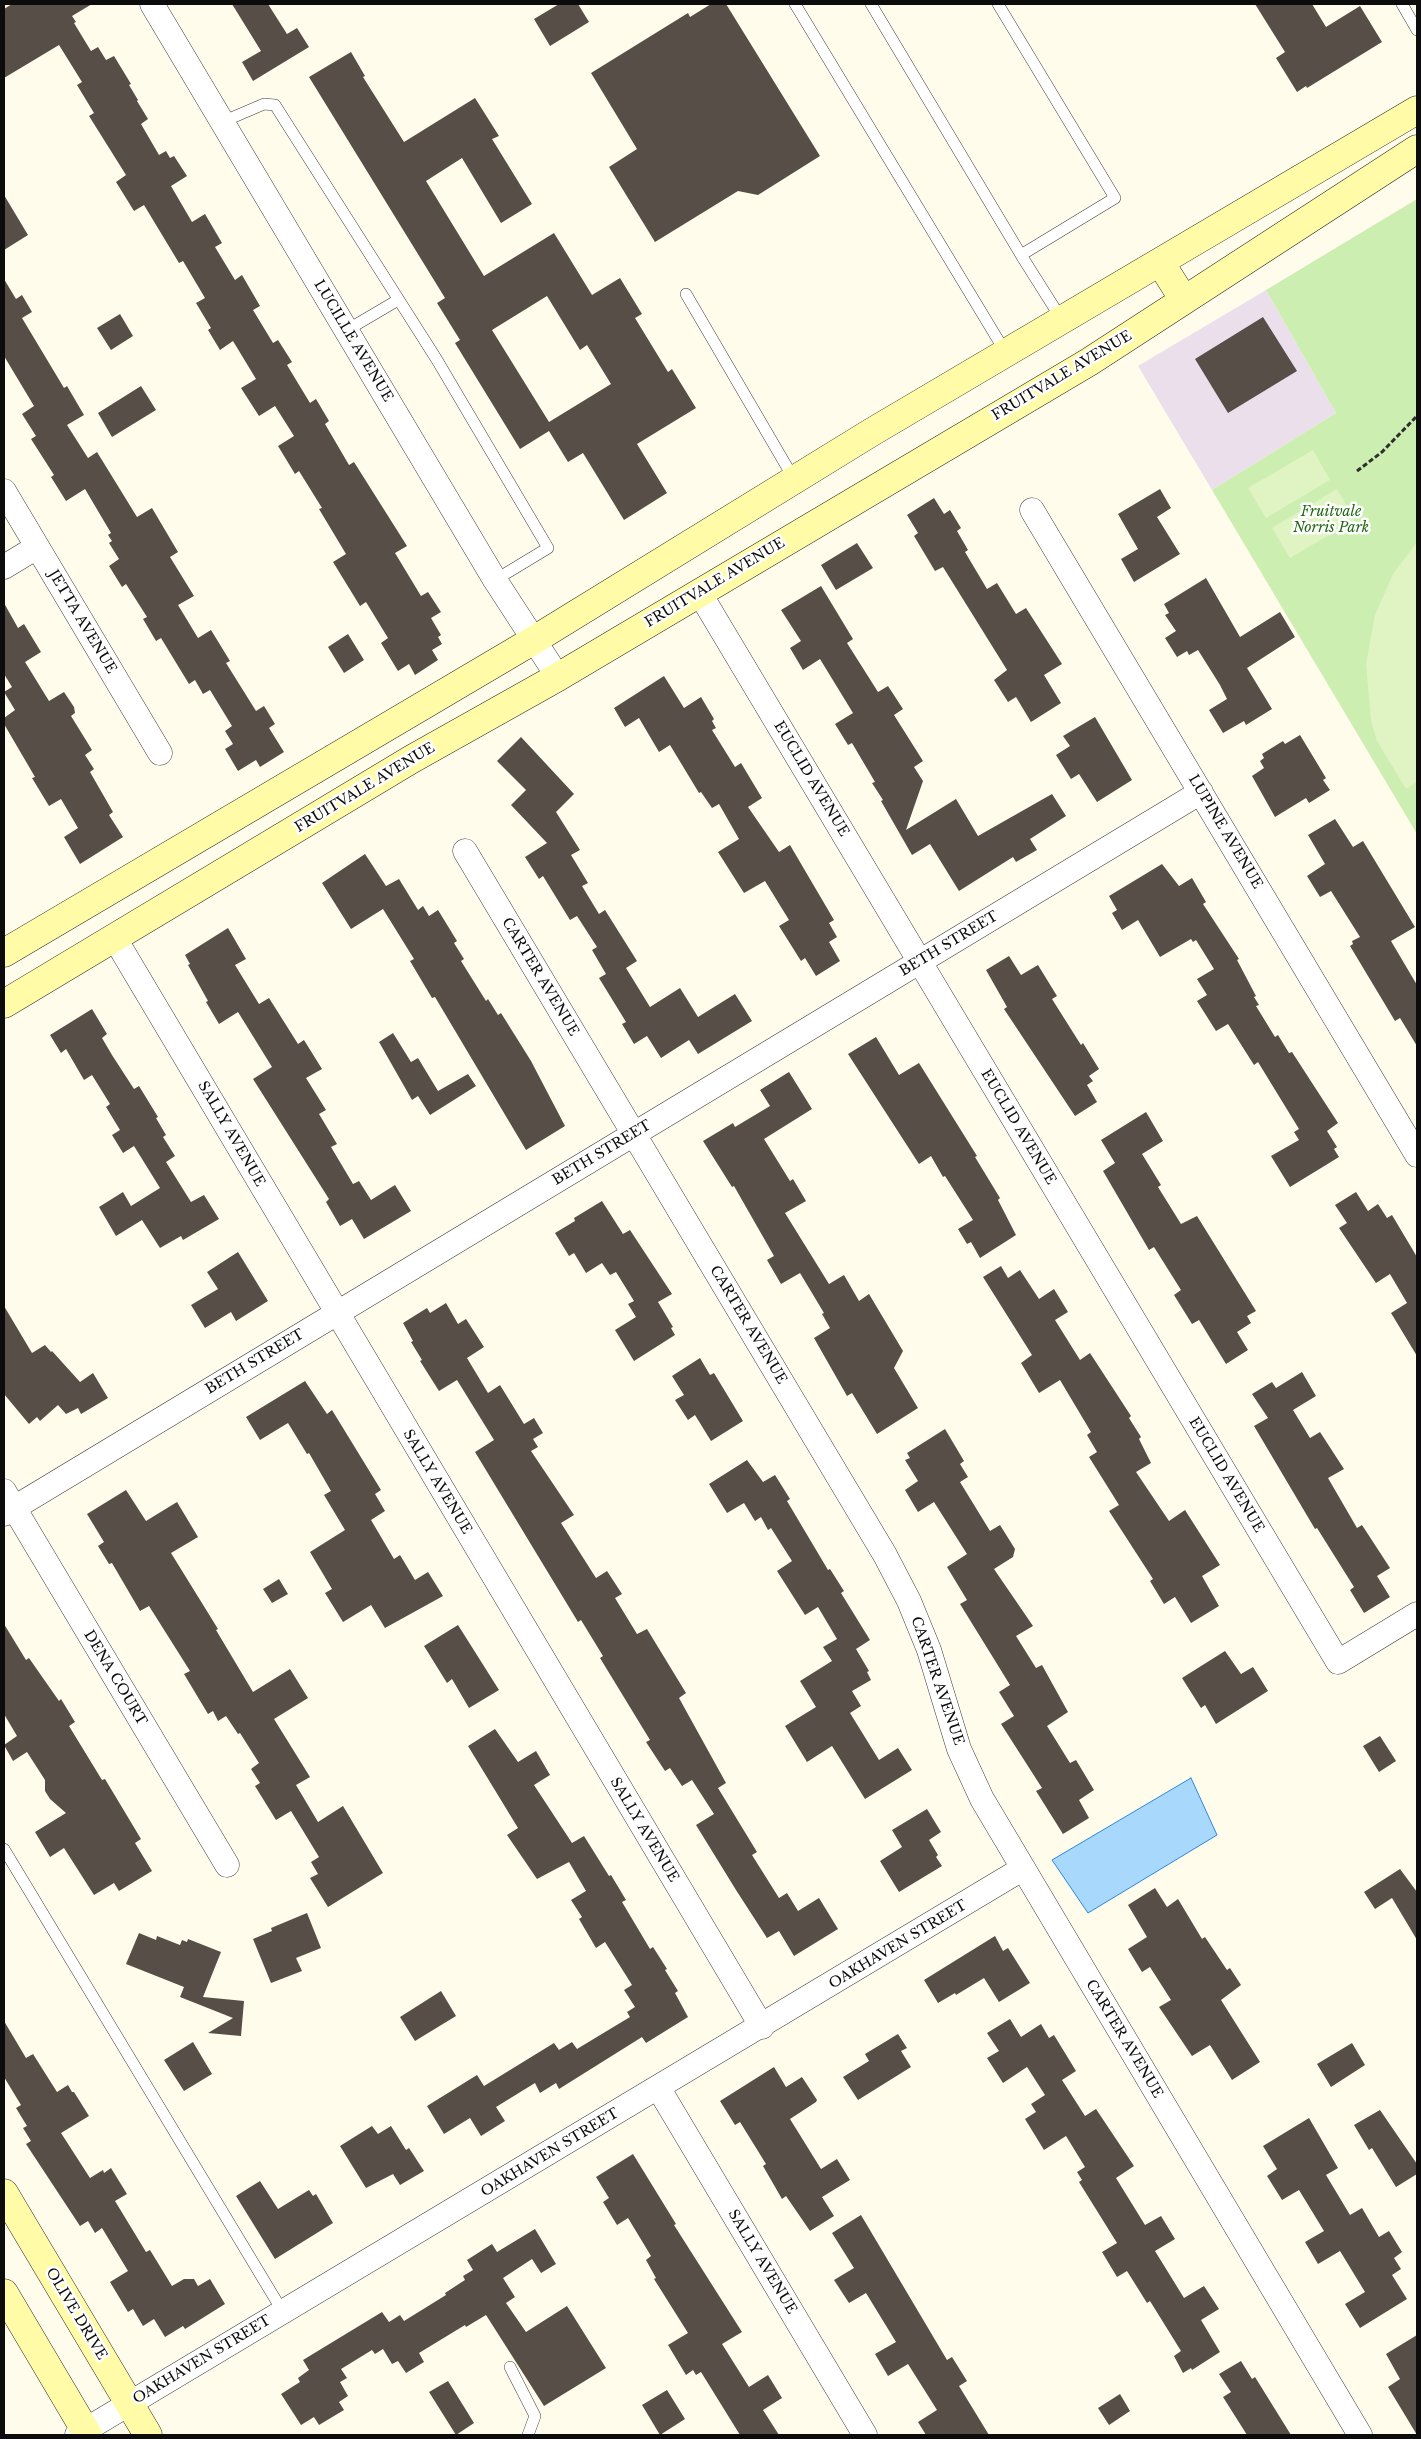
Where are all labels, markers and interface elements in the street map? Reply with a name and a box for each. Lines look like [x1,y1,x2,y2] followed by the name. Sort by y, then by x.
[310,277,396,405] street label: LUCILLE AVENUE
[989,328,1135,424] street label: FRUITVALE AVENUE
[1293,504,1369,536] park label: Fruitvale Norris Park
[642,535,788,631] street label: FRUITVALE AVENUE
[44,567,120,677] street label: JETTA AVENUE
[770,718,852,840] street label: EUCLID AVENUE
[292,740,438,836] street label: FRUITVALE AVENUE
[1184,772,1266,892] street label: LUPINE AVENUE
[897,908,1001,980] street label: BETH STREET
[498,915,582,1039] street label: CARTER AVENUE
[977,1066,1059,1188] street label: EUCLID AVENUE
[194,1078,268,1190] street label: SALLY AVENUE
[550,1117,654,1189] street label: BETH STREET
[706,1263,790,1387] street label: CARTER AVENUE
[203,1326,307,1398] street label: BETH STREET
[1185,1414,1267,1536] street label: EUCLID AVENUE
[399,1427,475,1537] street label: SALLY AVENUE
[907,1614,967,1748] street label: CARTER AVENUE
[80,1627,150,1729] street label: DENA COURT
[606,1775,682,1885] street label: SALLY AVENUE
[826,1897,970,1993] street label: OAKHAVEN STREET
[1082,1977,1166,2101] street label: CARTER AVENUE
[478,2105,622,2201] street label: OAKHAVEN STREET
[724,2207,800,2317] street label: SALLY AVENUE
[42,2265,110,2363] street label: OLIVE DRIVE
[130,2312,274,2408] street label: OAKHAVEN STREET

